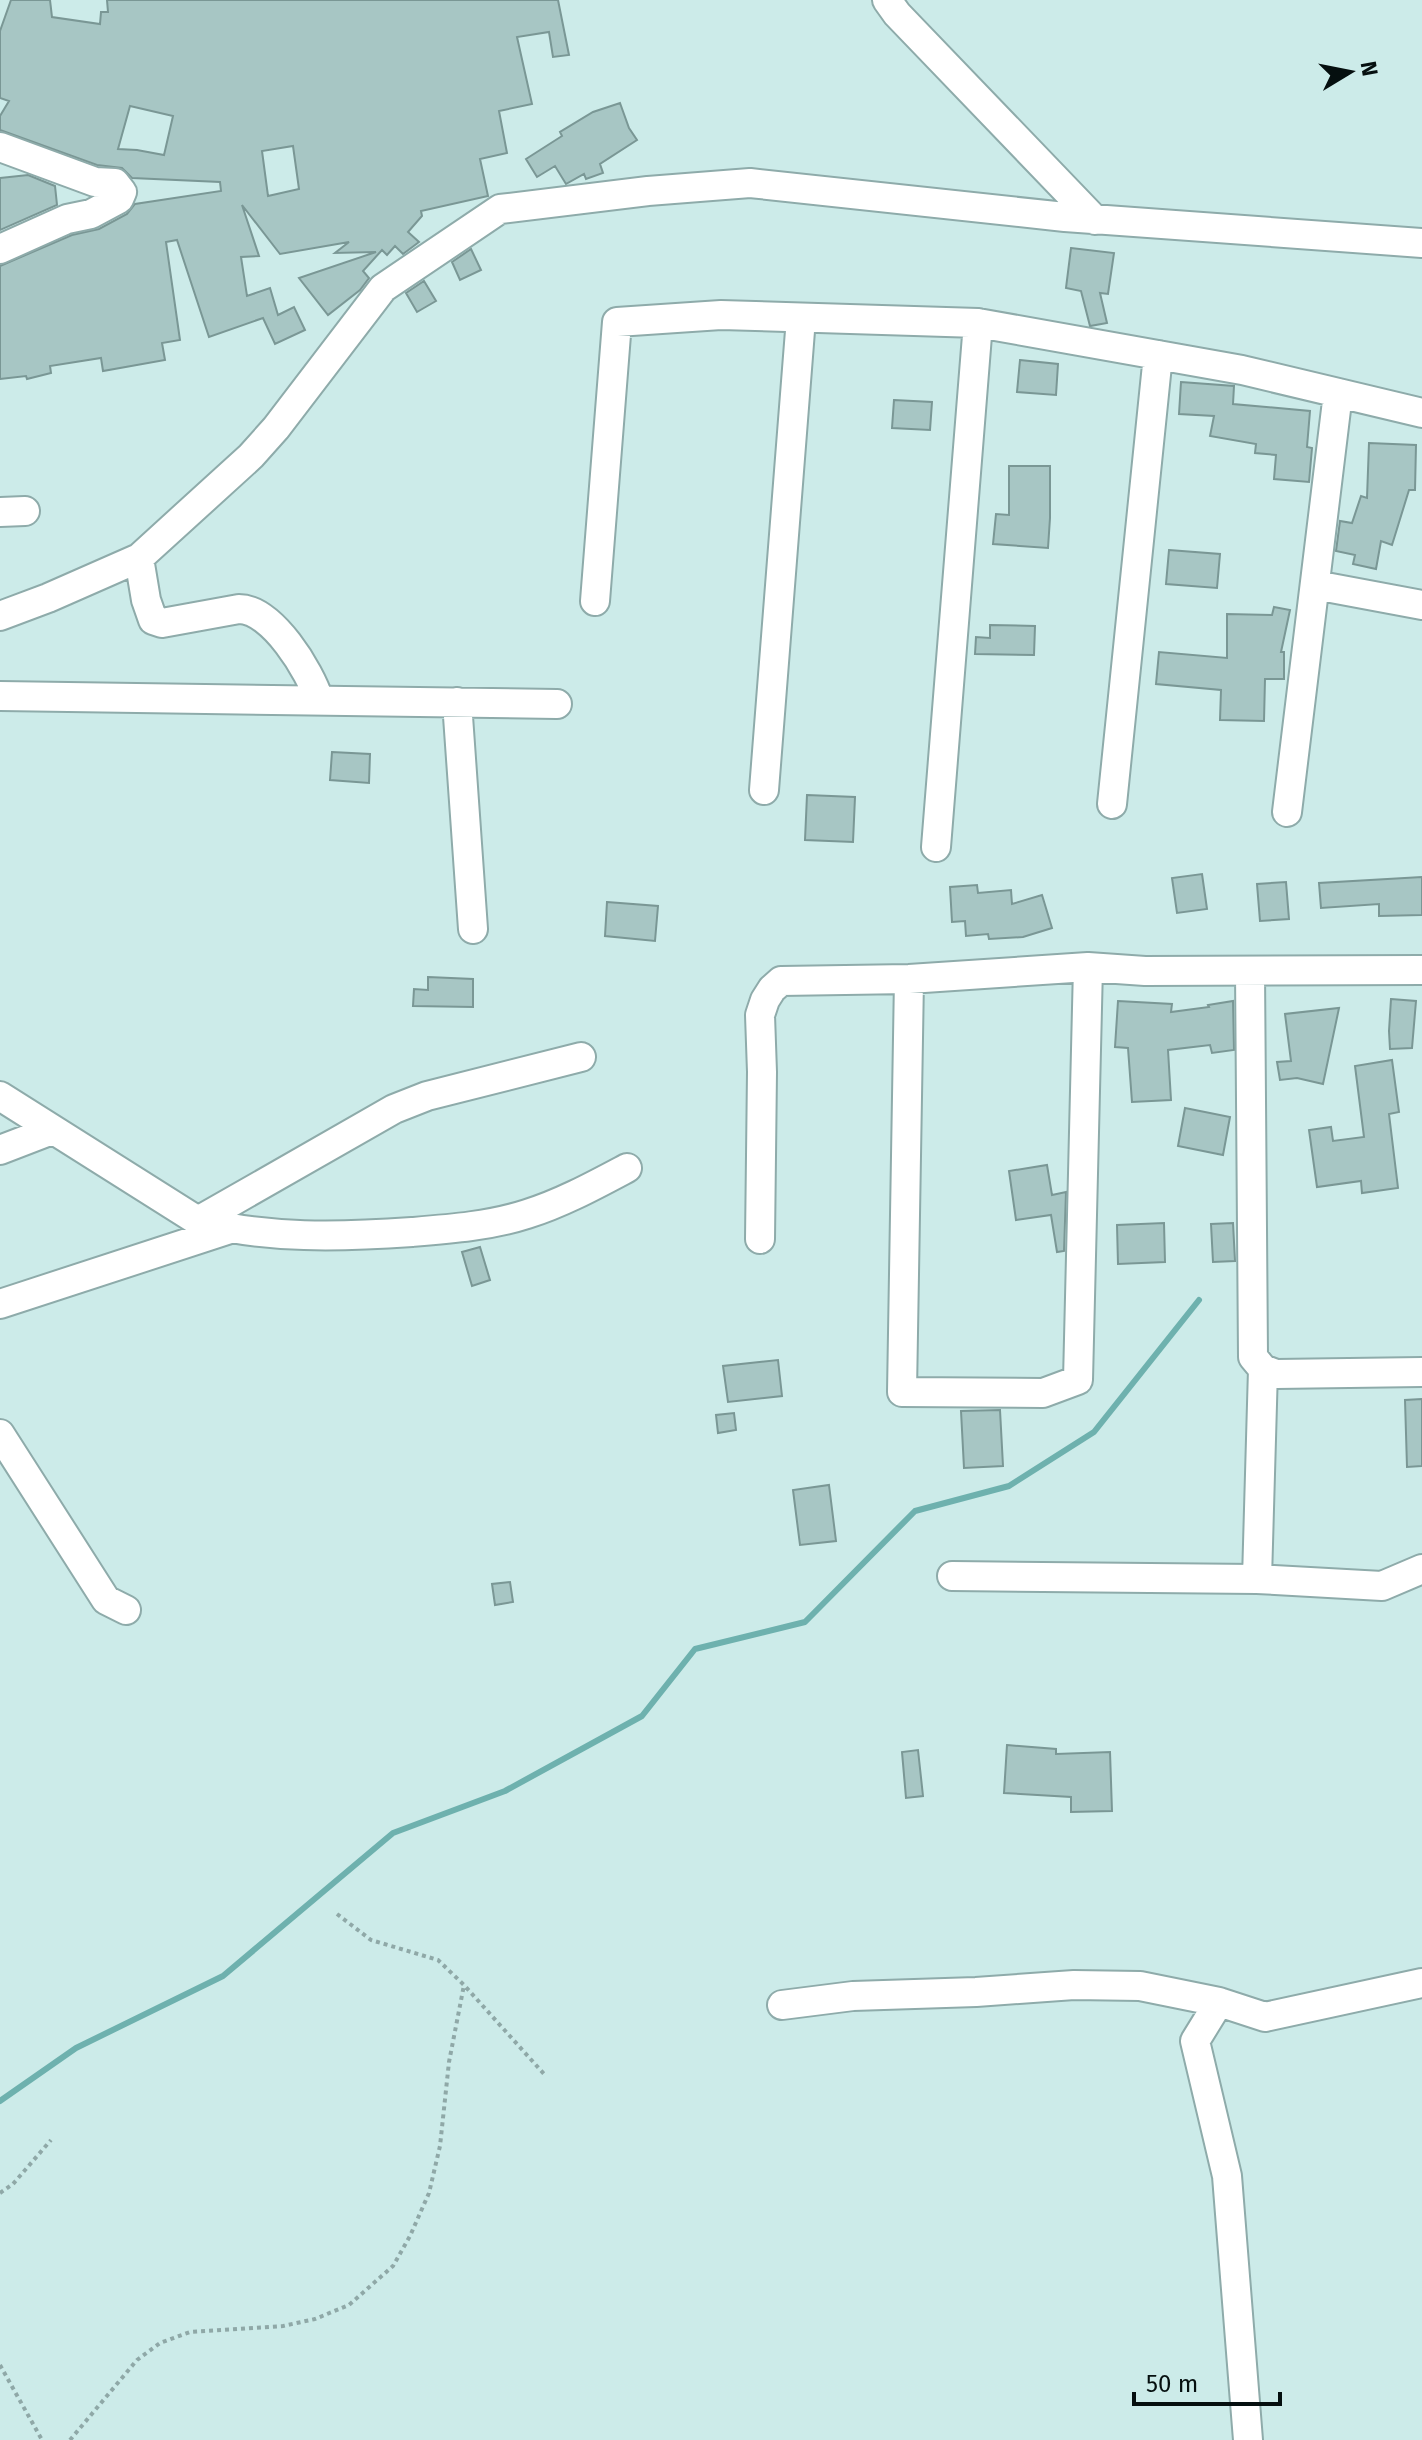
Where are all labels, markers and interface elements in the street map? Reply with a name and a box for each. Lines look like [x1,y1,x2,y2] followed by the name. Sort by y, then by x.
[1310,32,1390,112] north arrow
[1355,59,1384,78] text: N
[1134,2356,1280,2406] scale bar
[1146,2370,1198,2398] text: 50 m

